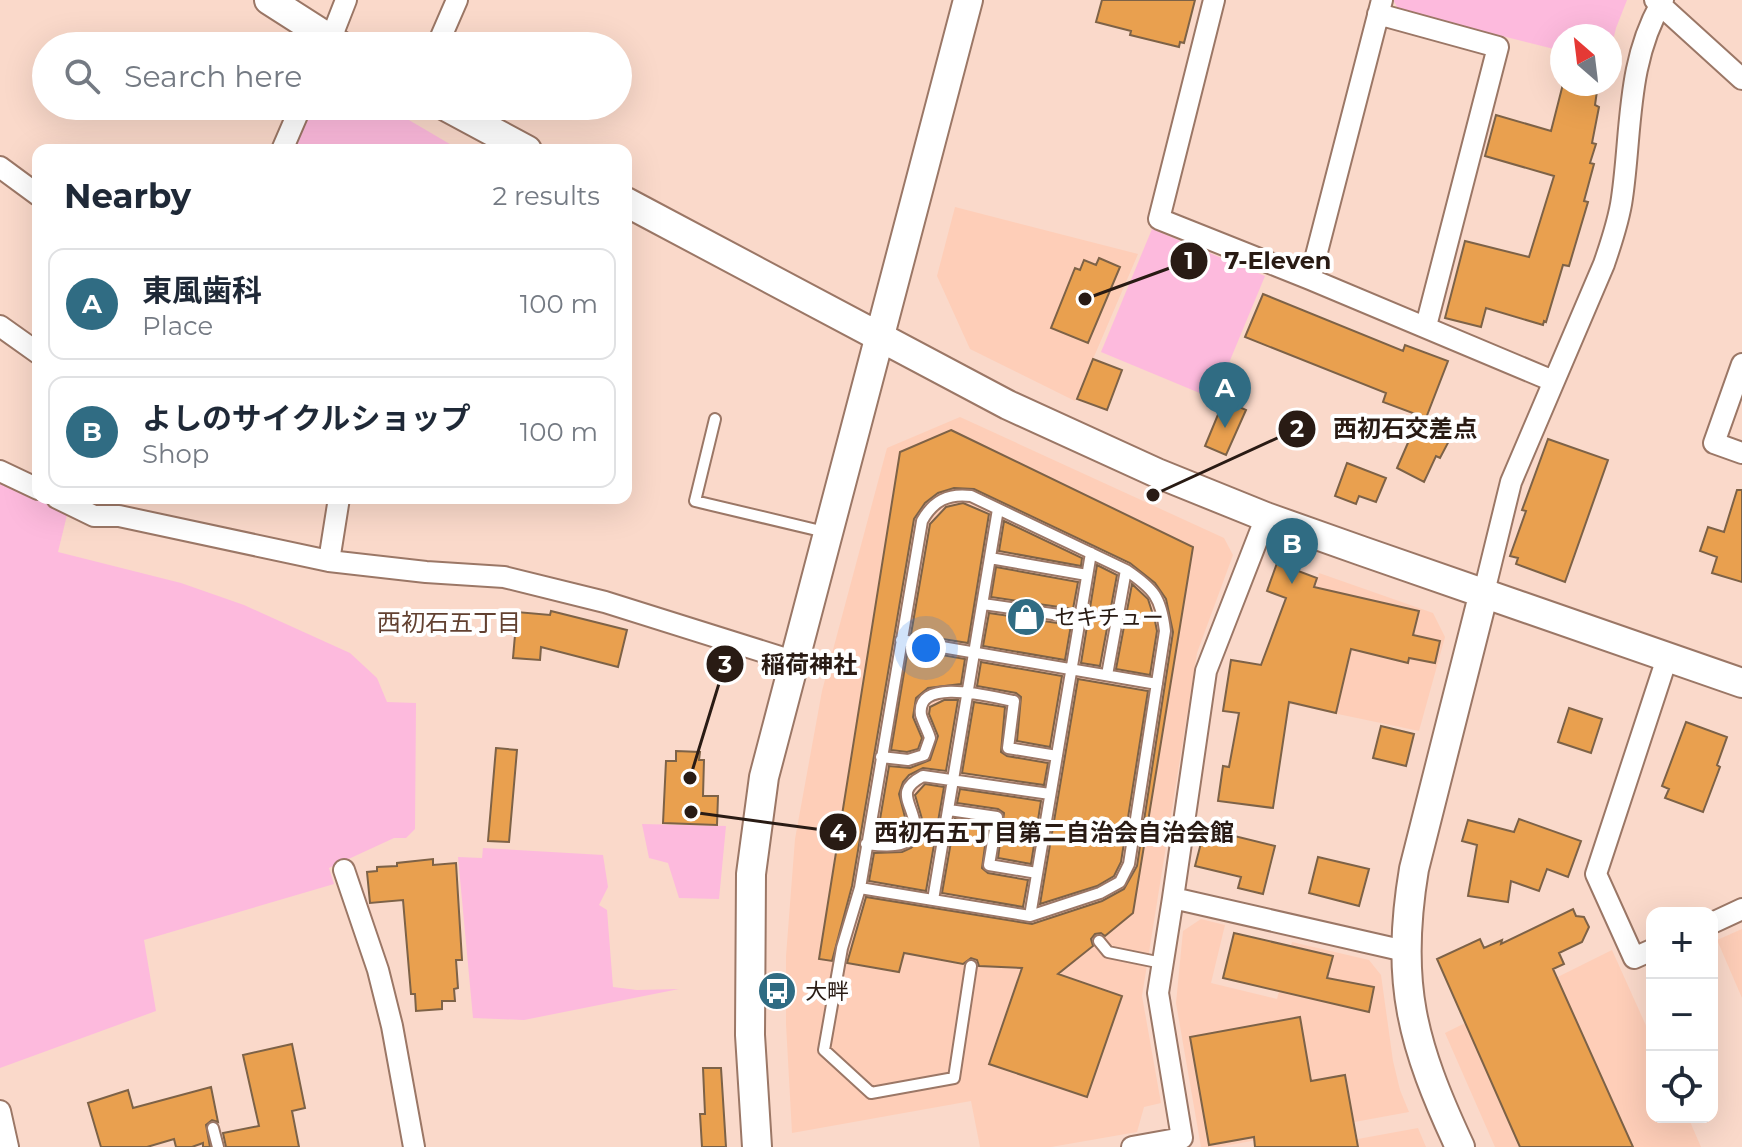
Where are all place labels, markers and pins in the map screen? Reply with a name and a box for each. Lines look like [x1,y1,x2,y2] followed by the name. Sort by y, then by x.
[1169,237,1348,285] callout: 7-Eleven
[1199,362,1251,428] pin: A
[1277,405,1493,453] callout: 西初石交差点
[1266,518,1318,584] pin: B
[1005,596,1047,638] shop icon: セキチュー
[1054,604,1164,631] place label: セキチュー
[705,640,873,688] callout: 稲荷神社
[818,808,1250,856] callout: 西初石五丁目第二自治会自治会館
[756,970,798,1012] bus stop icon: 大畔
[805,978,849,1005] place label: 大畔

